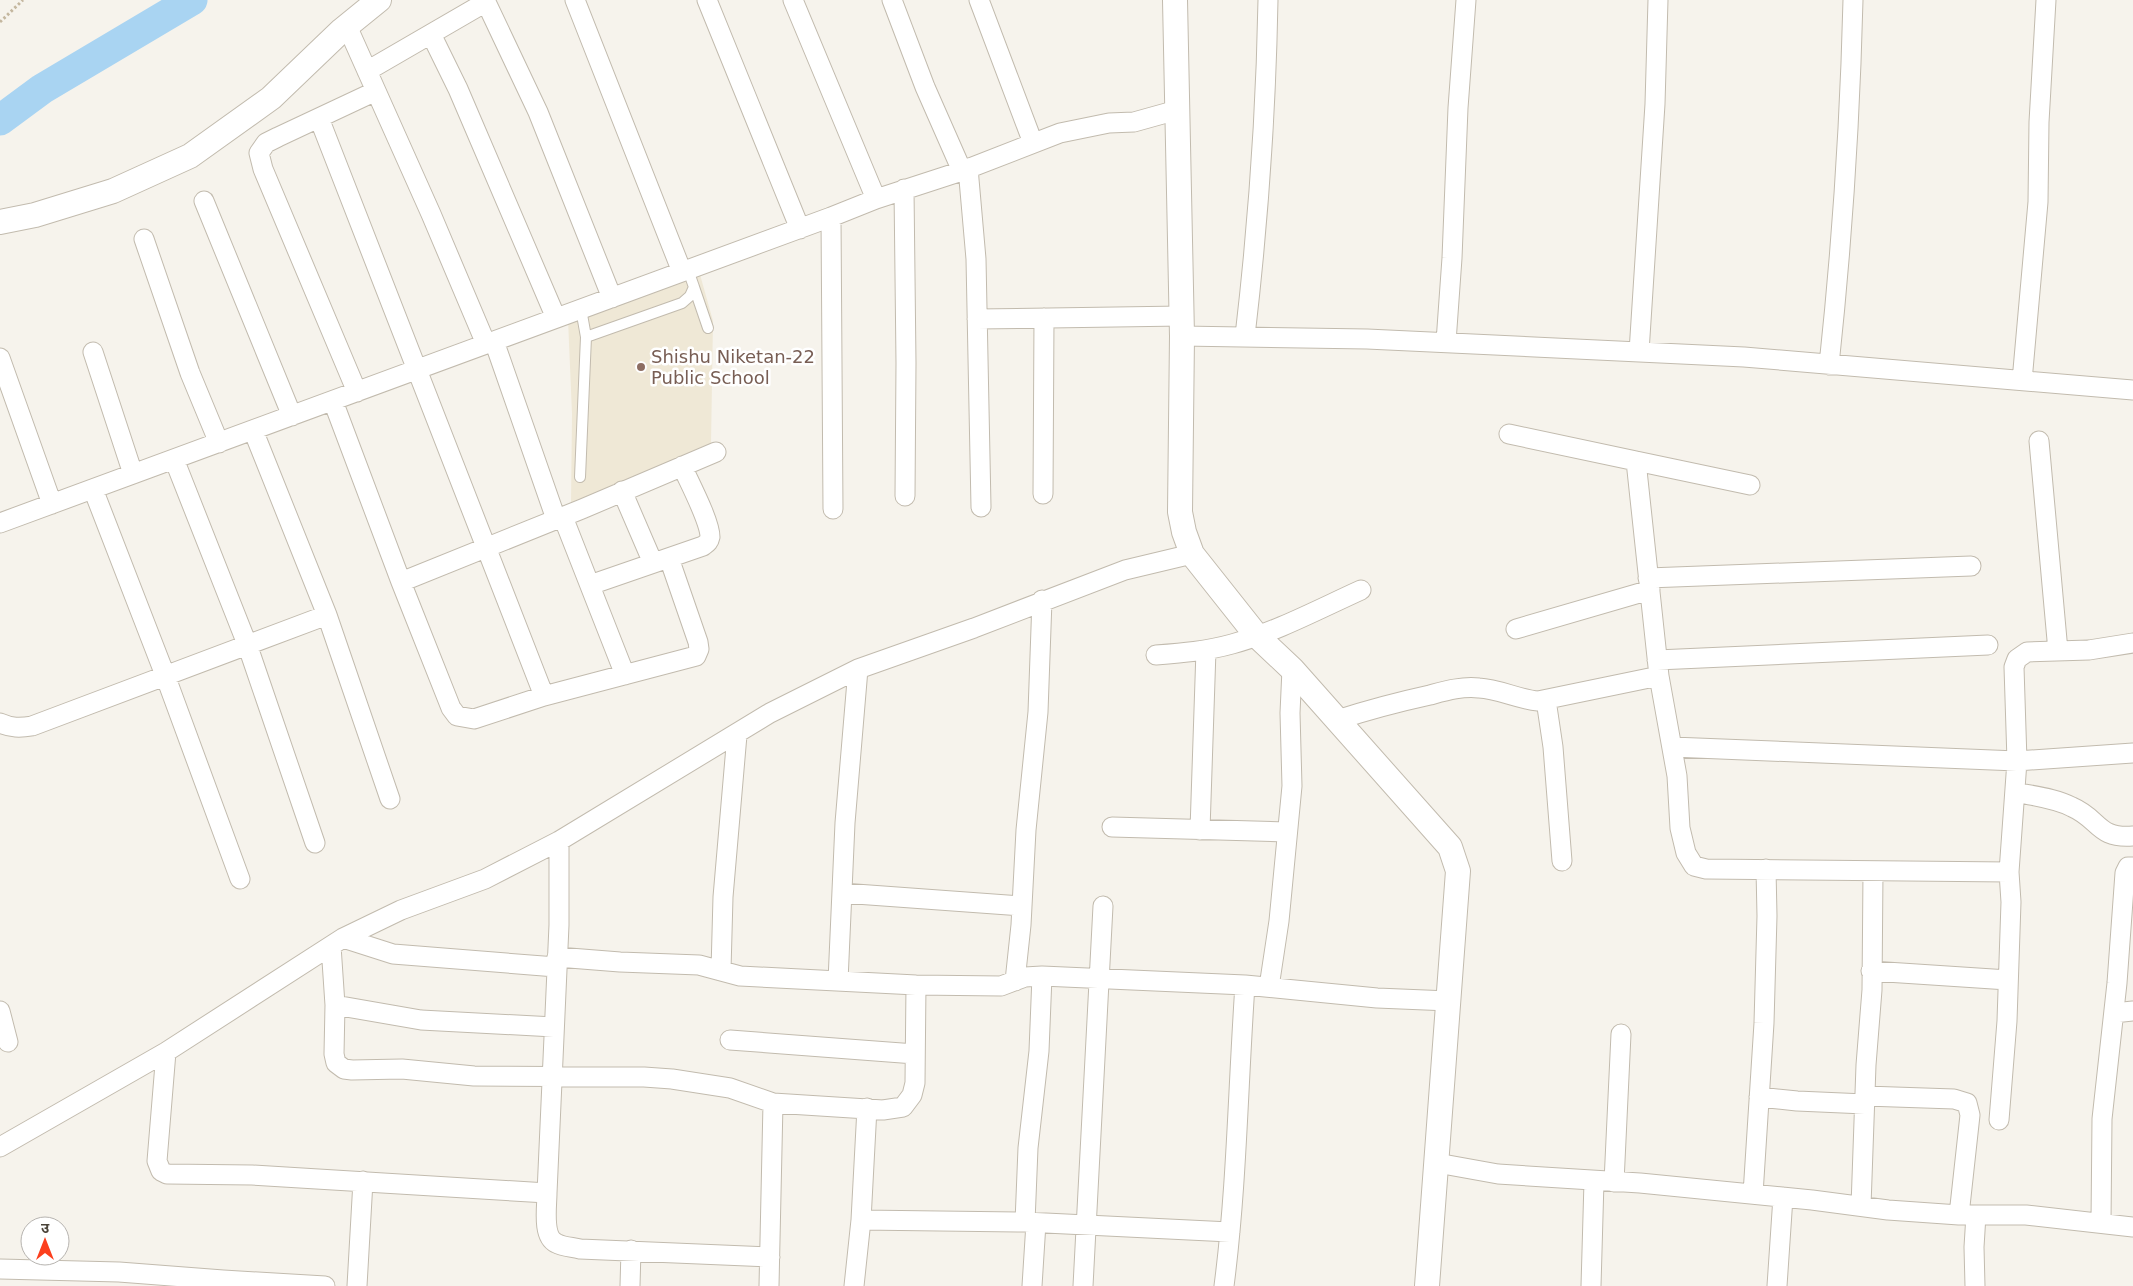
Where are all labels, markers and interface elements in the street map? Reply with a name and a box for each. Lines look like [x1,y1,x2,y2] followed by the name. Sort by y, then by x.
[651,346,815,388] place label: Shishu Niketan-22 Public School
[635,361,647,373] marker: Shishu Niketan-22 Public School
[20,1216,70,1266] north arrow
[41,1220,50,1236] text: उ

